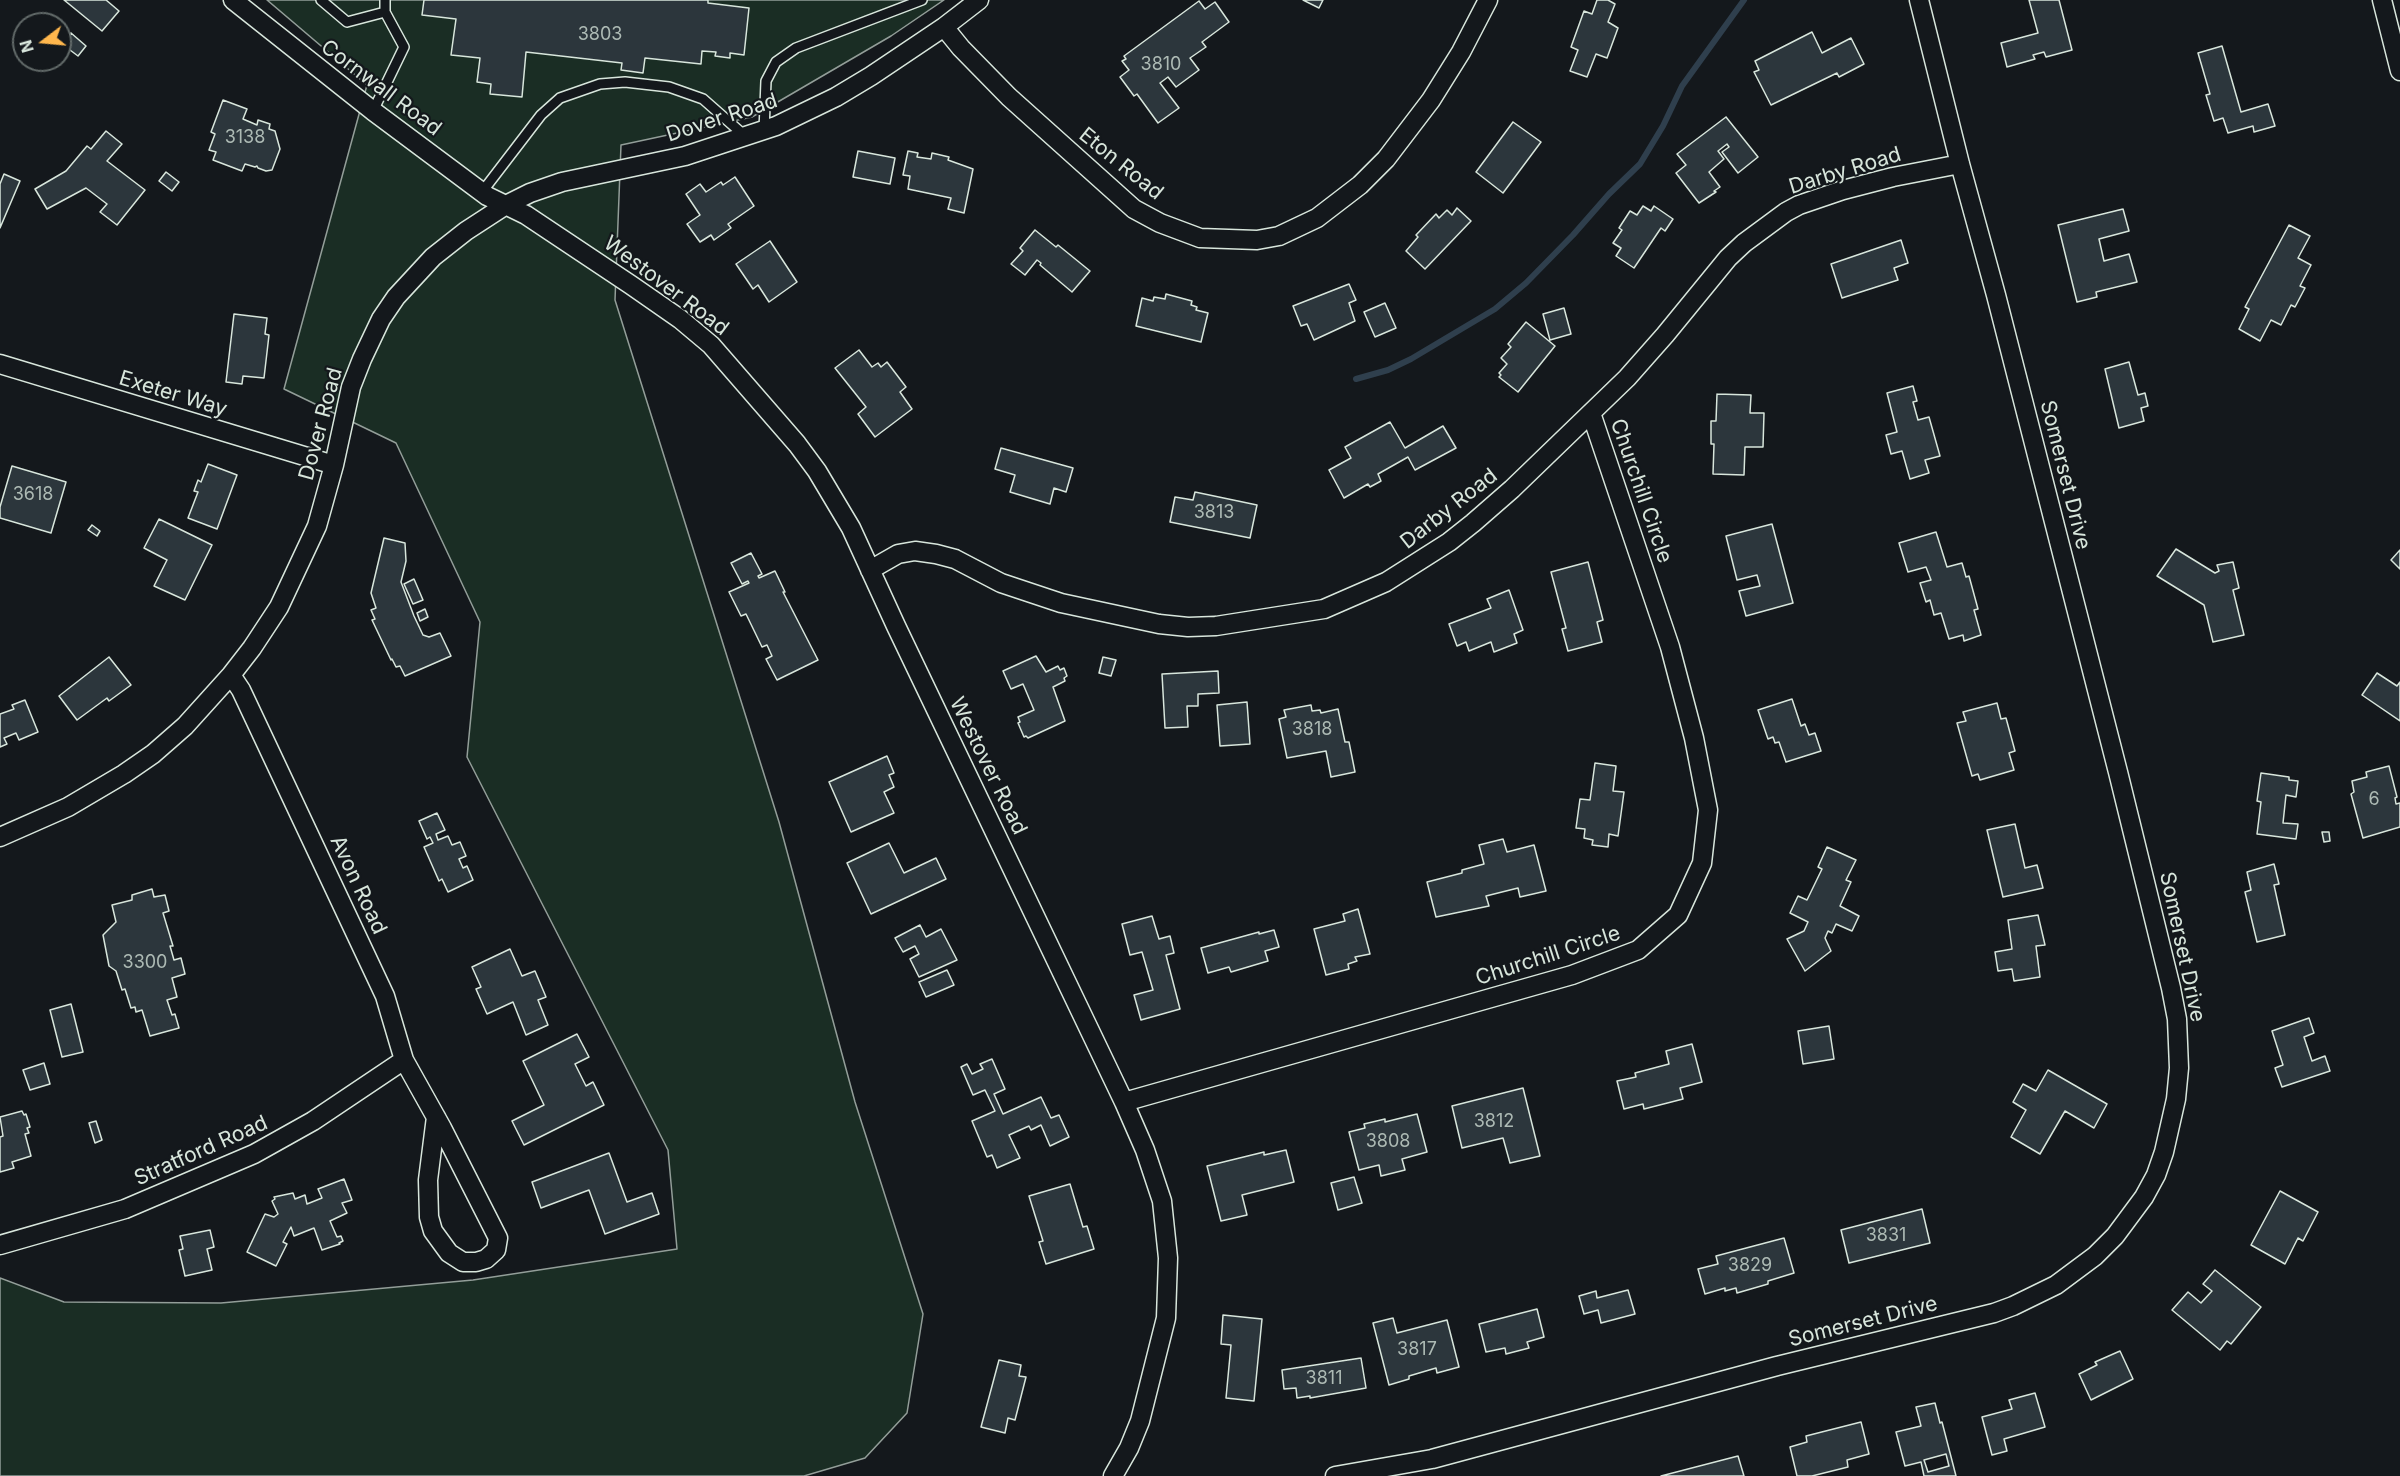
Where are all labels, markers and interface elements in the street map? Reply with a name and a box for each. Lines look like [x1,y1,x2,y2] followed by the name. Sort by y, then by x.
[12,12,72,72] north arrow
[578,24,622,46] house number: 3803
[316,35,446,141] street label: Cornwall Road
[15,38,38,55] text: N
[1141,54,1181,76] house number: 3810
[663,88,781,148] street label: Dover Road
[1074,122,1168,206] street label: Eton Road
[225,127,265,149] house number: 3138
[1786,142,1904,200] street label: Darby Road
[599,231,733,341] street label: Westover Road
[294,365,348,483] street label: Dover Road
[116,366,230,422] street label: Exeter Way
[2034,398,2096,552] street label: Somerset Drive
[1605,416,1677,566] street label: Churchill Circle
[1396,463,1502,555] street label: Darby Road
[13,484,53,506] house number: 3618
[1194,502,1234,524] house number: 3813
[944,693,1032,839] street label: Westover Road
[1292,719,1332,741] house number: 3818
[2368,789,2380,811] house number: 6
[324,832,392,938] street label: Avon Road
[2154,870,2210,1024] street label: Somerset Drive
[1472,921,1624,991] street label: Churchill Circle
[123,952,167,974] house number: 3300
[130,1110,272,1192] street label: Stratford Road
[1474,1111,1514,1133] house number: 3812
[1366,1131,1410,1153] house number: 3808
[1866,1225,1906,1247] house number: 3831
[1728,1255,1772,1277] house number: 3829
[1786,1291,1940,1353] street label: Somerset Drive
[1397,1339,1437,1361] house number: 3817
[1306,1368,1342,1390] house number: 3811

